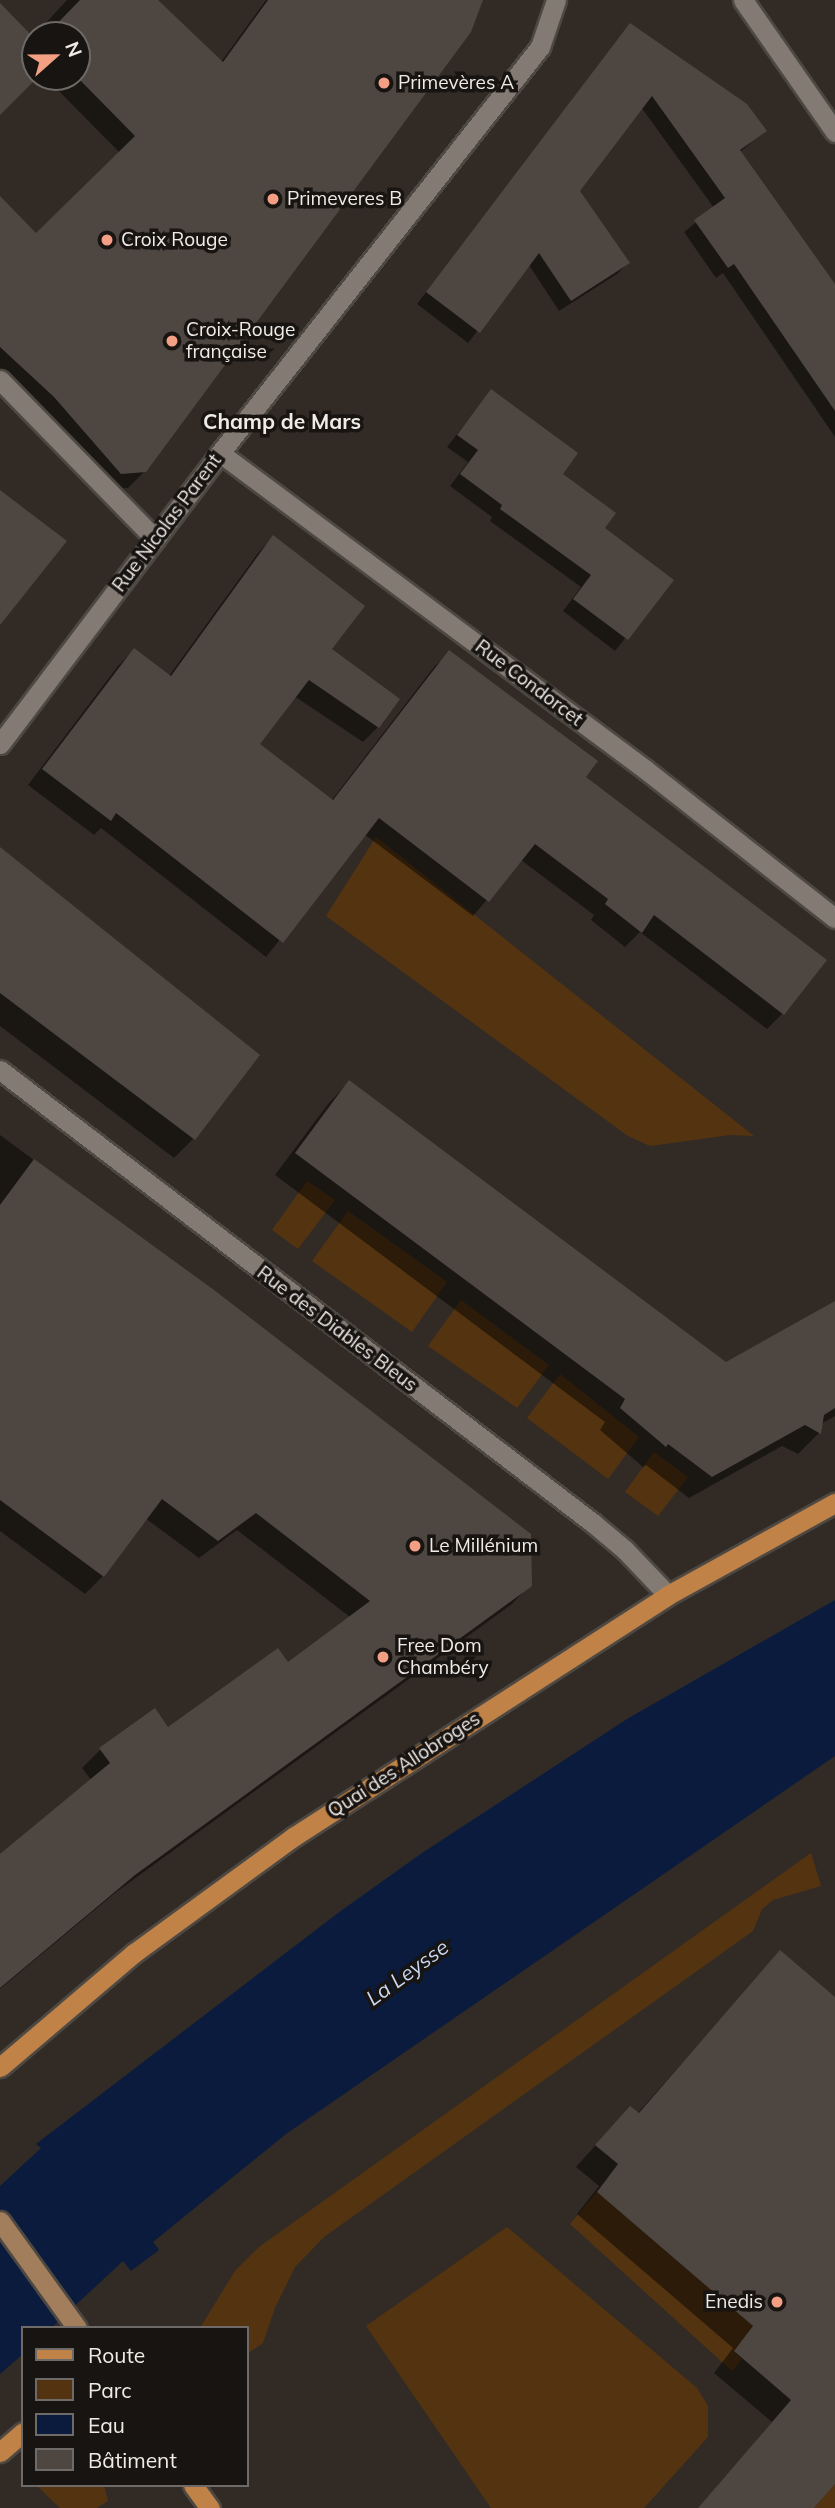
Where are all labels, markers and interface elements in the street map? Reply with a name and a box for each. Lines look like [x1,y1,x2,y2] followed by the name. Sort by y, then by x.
[21,21,91,91] north arrow
[60,38,88,60] text: N
[398,72,514,94] place label: Primevères A
[376,75,392,91] marker: Primevères A
[287,188,402,210] place label: Primeveres B
[265,191,281,207] marker: Primeveres B
[121,229,228,251] place label: Croix Rouge
[99,232,115,248] marker: Croix Rouge
[186,319,295,363] place label: Croix-Rouge française
[164,333,180,349] marker: Croix-Rouge française
[203,408,361,434] district label: Champ de Mars
[108,450,226,596] street label: Rue Nicolas Parent
[471,635,587,731] street label: Rue Condorcet
[252,1261,422,1397] street label: Rue des Diables Bleus
[429,1535,538,1557] place label: Le Millénium
[407,1538,423,1554] marker: Le Millénium
[397,1635,489,1679] place label: Free Dom Chambéry
[375,1649,391,1665] marker: Free Dom Chambéry
[324,1707,484,1823] street label: Quai des Allobroges
[361,1934,453,2010] water label: La Leysse
[705,2291,763,2313] place label: Enedis
[769,2294,785,2310] marker: Enedis
[21,2326,248,2487] legend
[88,2342,145,2368] text: Route
[88,2377,132,2403] text: Parc
[88,2412,125,2438] text: Eau
[88,2447,177,2473] text: Bâtiment

